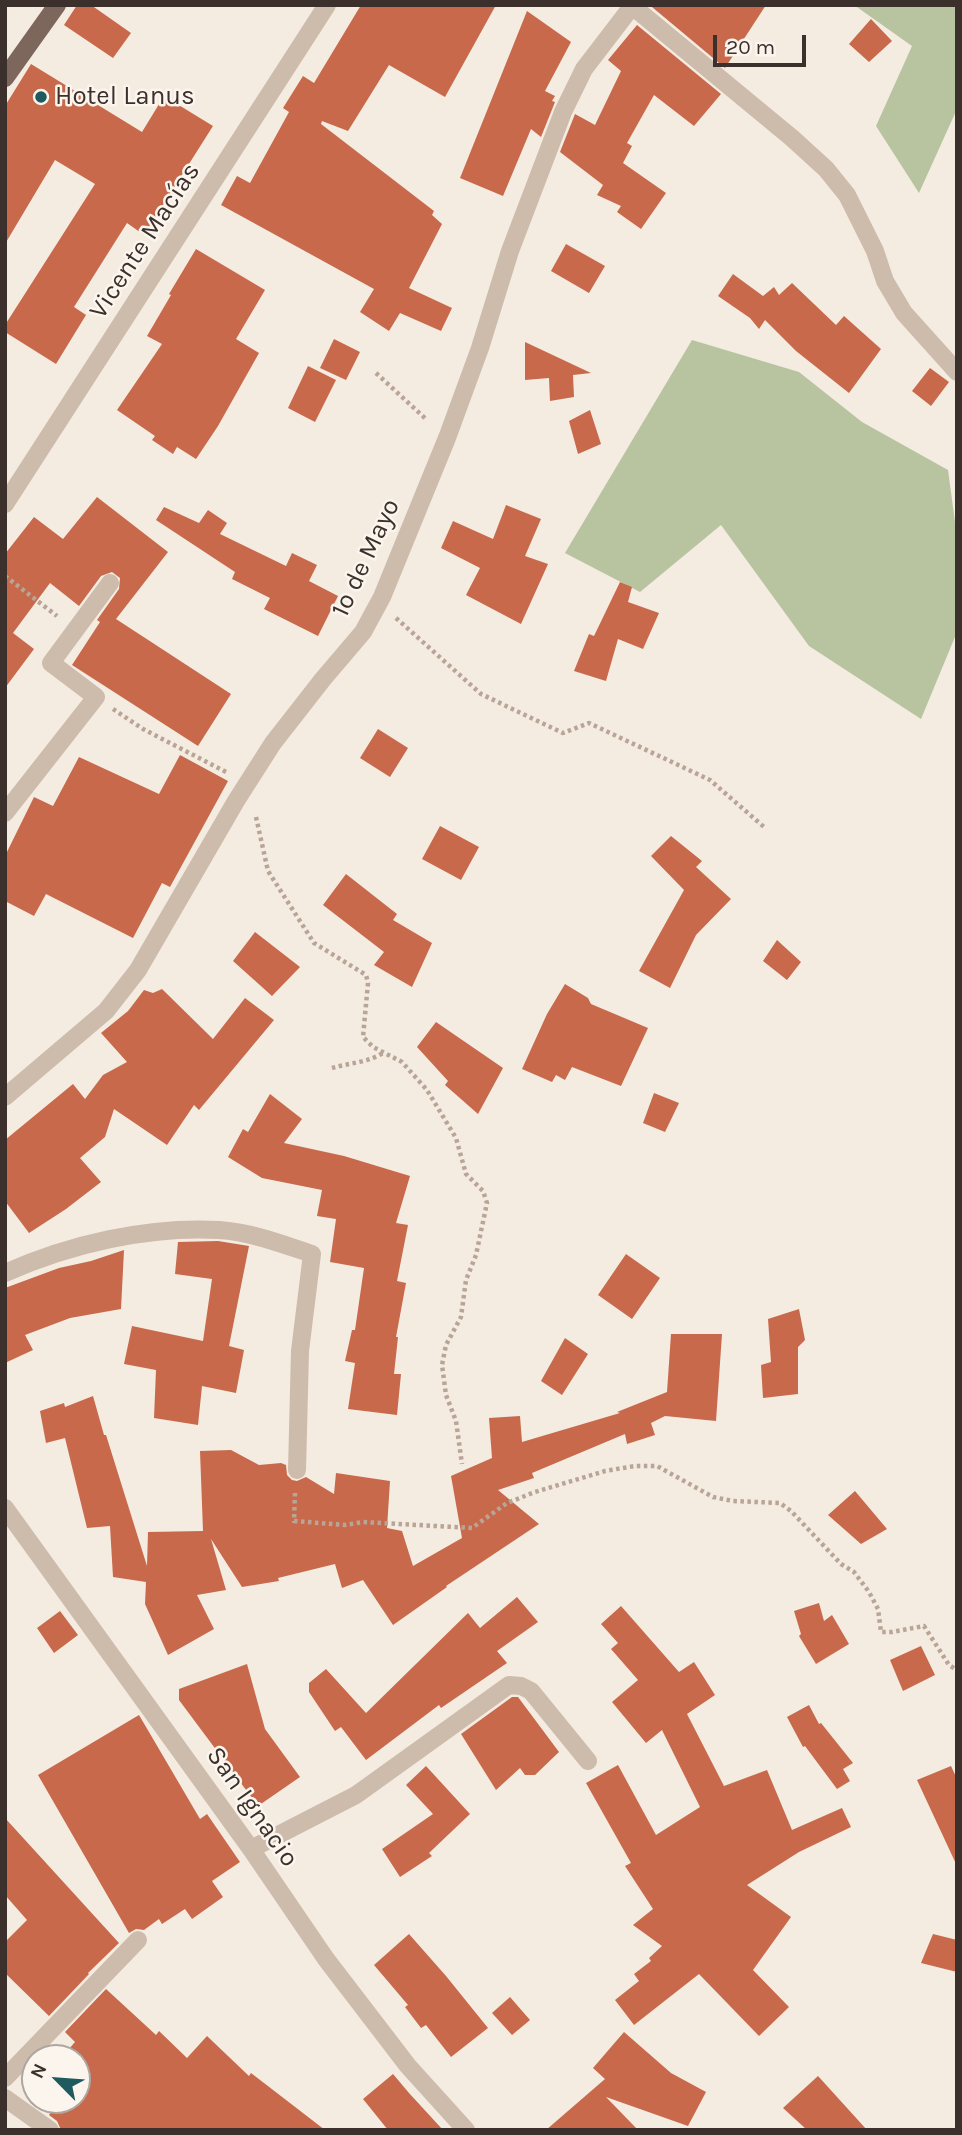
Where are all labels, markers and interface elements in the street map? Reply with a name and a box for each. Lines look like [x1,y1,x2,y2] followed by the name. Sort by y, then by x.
[717,21,810,65] scale bar
[726,35,775,59] text: 20 m
[55,81,195,113] place label: Hotel Lanus
[33,89,49,105] marker: Hotel Lanus
[83,157,207,325] street label: Vicente Macías
[325,494,407,622] street label: 1º de Mayo
[199,1741,305,1873] street label: San Ignacio
[21,2044,91,2114] north arrow
[26,2060,52,2082] text: N

